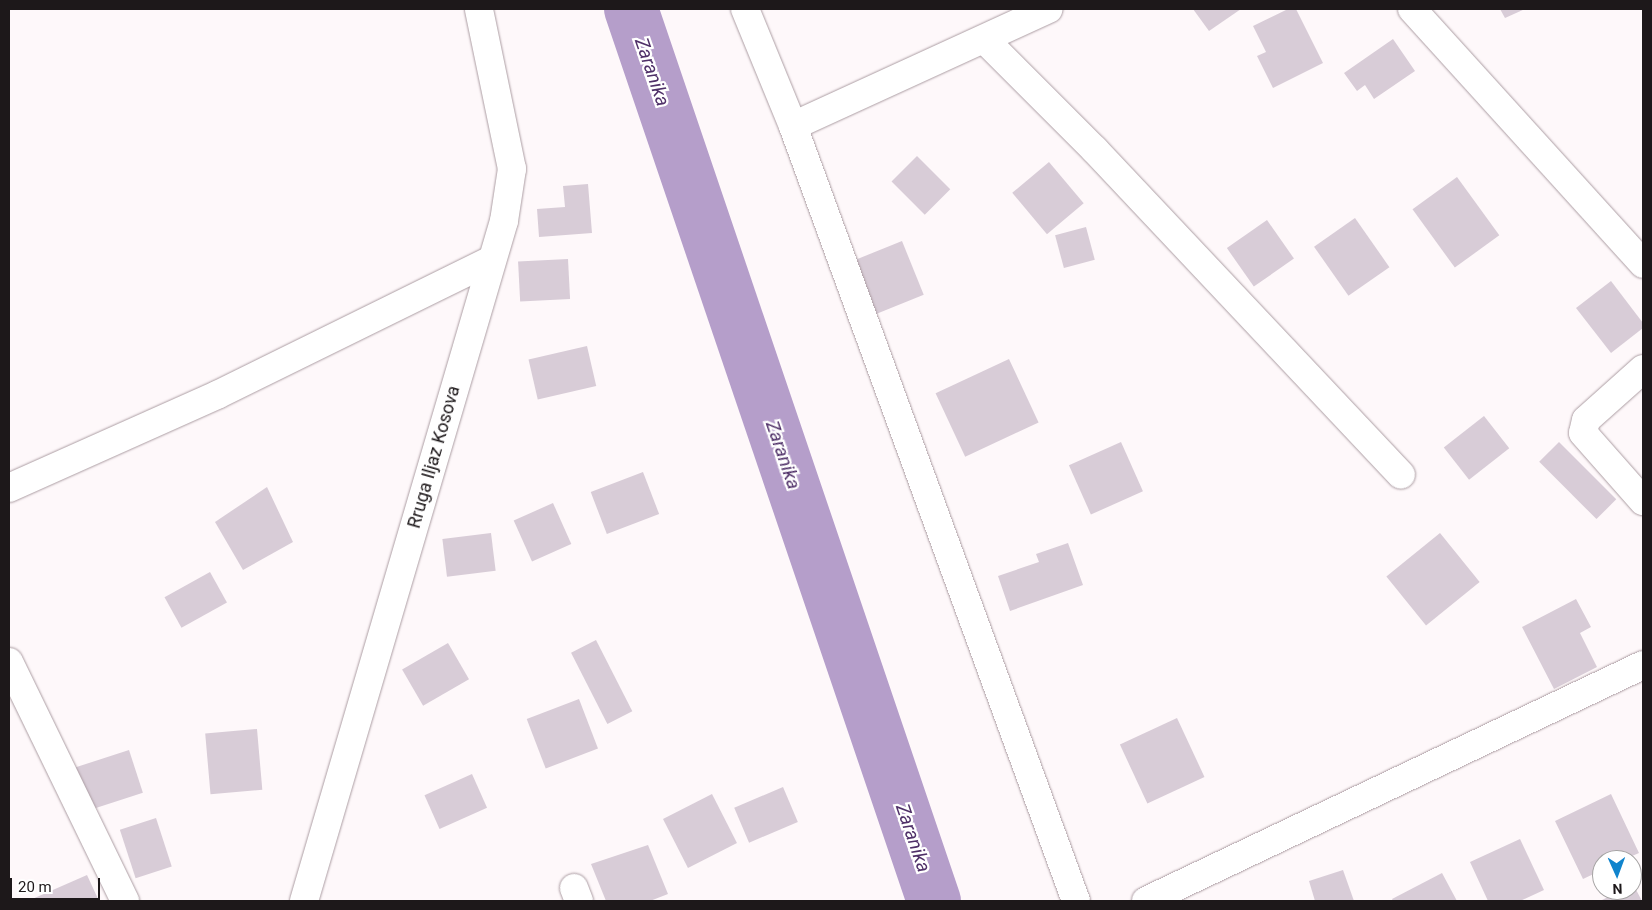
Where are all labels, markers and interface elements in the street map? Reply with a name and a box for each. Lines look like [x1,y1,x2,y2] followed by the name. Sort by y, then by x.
[630,35,674,109] water label: Zaranika
[403,383,465,531] street label: Rruga Iljaz Kosova
[761,418,805,492] water label: Zaranika
[891,801,935,875] water label: Zaranika
[1592,850,1642,900] north arrow
[12,868,102,900] scale bar
[18,878,52,896] text: 20 m
[1612,881,1623,897] text: N

